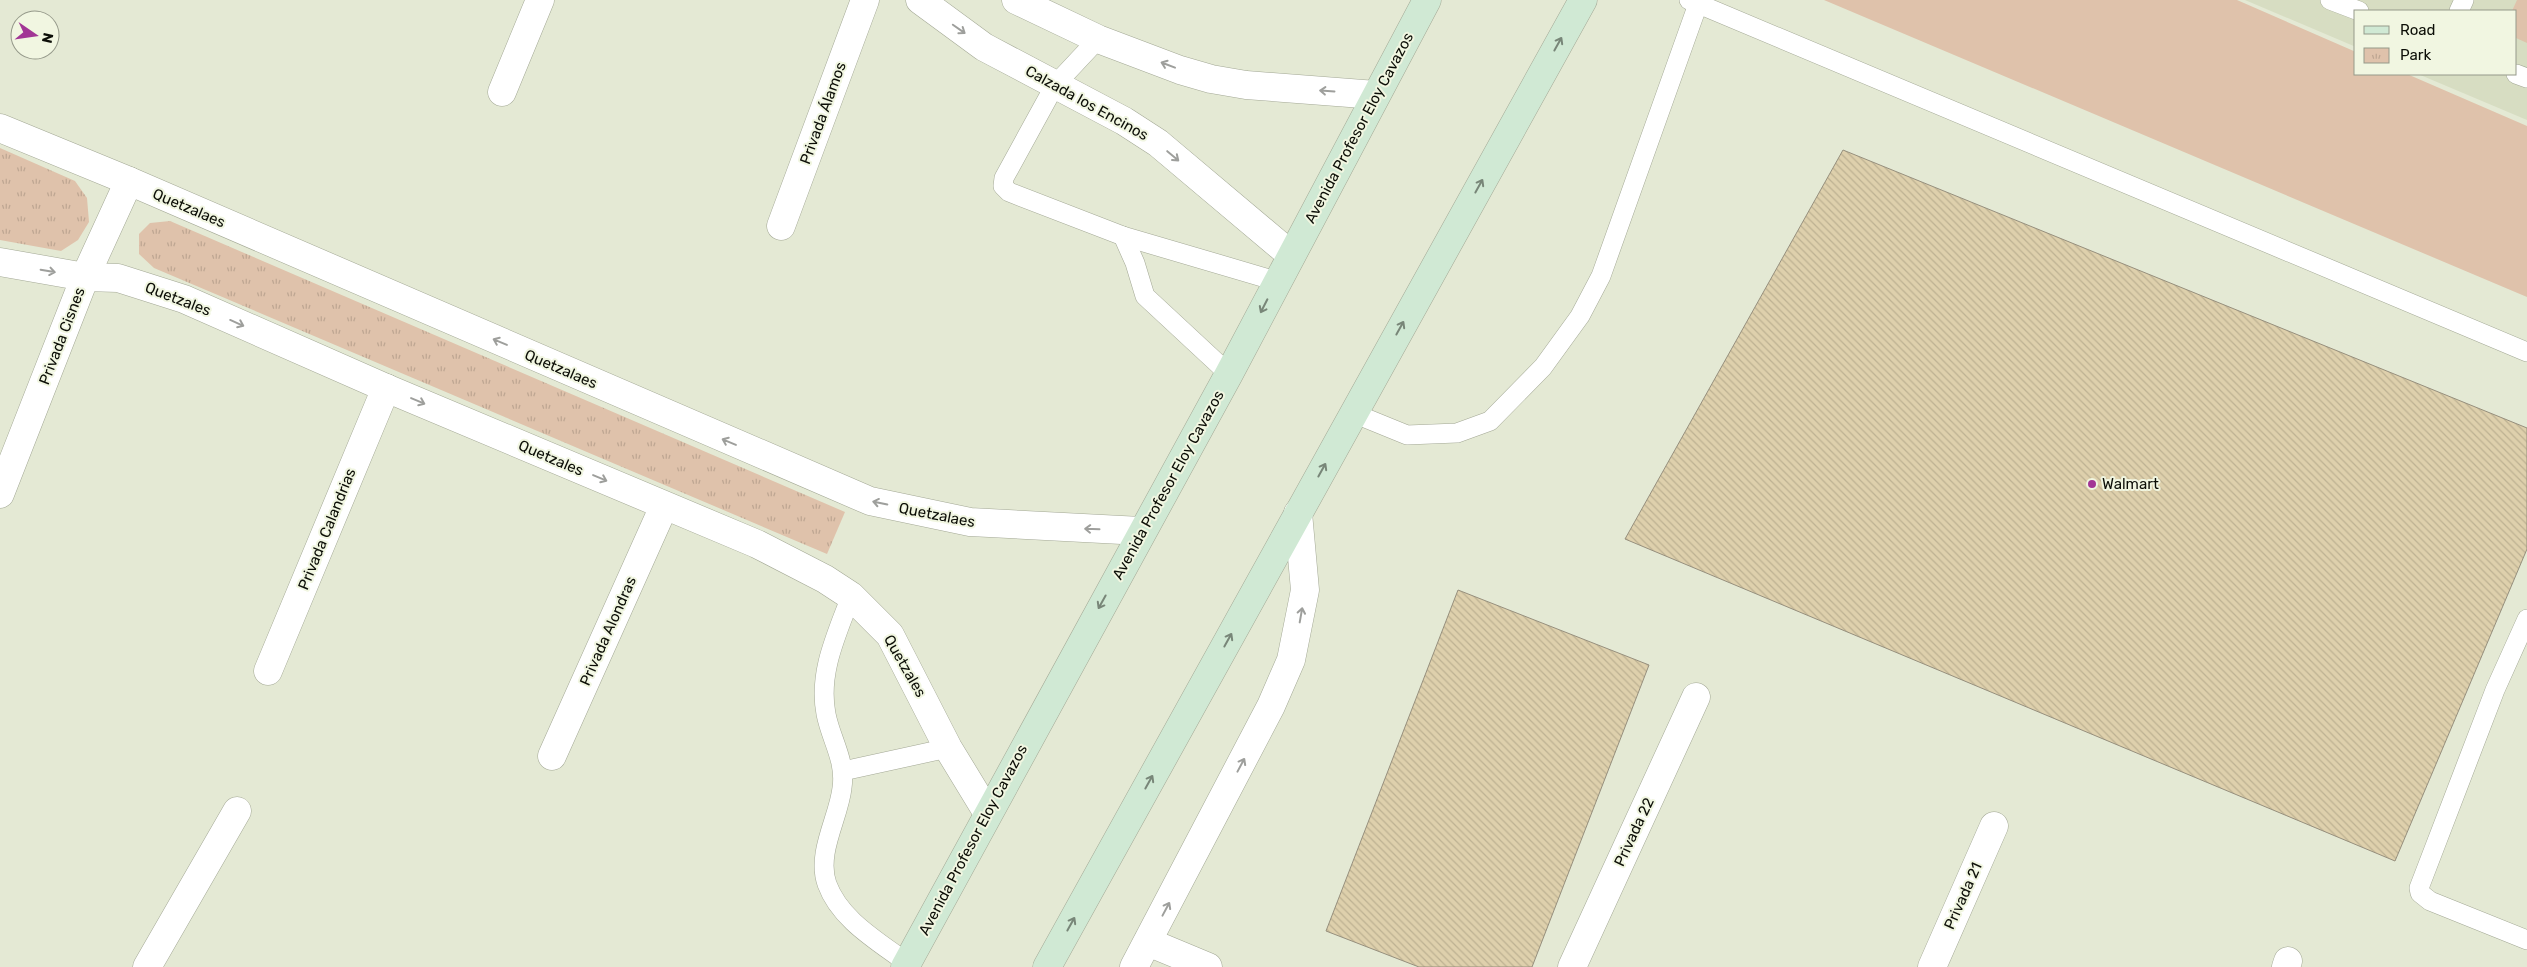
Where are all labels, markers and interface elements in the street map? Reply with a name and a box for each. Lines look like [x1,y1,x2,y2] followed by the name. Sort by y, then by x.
[10,10,60,60] north arrow
[2354,10,2517,75] legend
[2400,21,2436,39] text: Road
[952,24,966,34] one-way arrow
[1301,29,1417,226] street label: Avenida Profesor Eloy Cavazos
[38,31,57,45] text: N
[1554,38,1564,52] one-way arrow
[2400,46,2431,64] text: Park
[796,59,850,166] street label: Privada Álamos
[1161,60,1176,69] one-way arrow
[1022,62,1152,144] street label: Calzada los Encinos
[1320,87,1336,96] one-way arrow
[1167,150,1180,161] one-way arrow
[1475,180,1485,194] one-way arrow
[150,185,228,232] street label: Quetzalaes
[40,266,56,276] one-way arrow
[143,278,214,320] street label: Quetzales
[35,285,89,387] street label: Privada Cisnes
[1259,298,1269,313] one-way arrow
[229,318,244,328] one-way arrow
[1396,322,1406,336] one-way arrow
[493,337,508,347] one-way arrow
[522,346,600,393] street label: Quetzalaes
[1108,387,1228,583] street label: Avenida Profesor Eloy Cavazos
[410,397,425,407] one-way arrow
[516,436,587,480] street label: Quetzales
[722,436,737,446] one-way arrow
[1317,464,1327,478] one-way arrow
[294,465,360,592] street label: Privada Calandrias
[592,474,607,484] one-way arrow
[2102,475,2159,493] place label: Walmart
[2086,478,2098,490] marker: Walmart
[872,498,888,508] one-way arrow
[897,499,977,531] street label: Quetzalaes
[1085,525,1101,534] one-way arrow
[576,573,640,688] street label: Privada Alondras
[1097,594,1107,609] one-way arrow
[1297,607,1307,623] one-way arrow
[880,632,930,701] street label: Quetzales
[1224,633,1233,648] one-way arrow
[915,741,1031,938] street label: Avenida Profesor Eloy Cavazos
[1236,757,1246,772] one-way arrow
[1145,775,1154,790] one-way arrow
[1610,795,1658,869] street label: Privada 22
[1940,860,1986,932] street label: Privada 21
[1161,901,1171,916] one-way arrow
[1066,918,1076,932] one-way arrow

